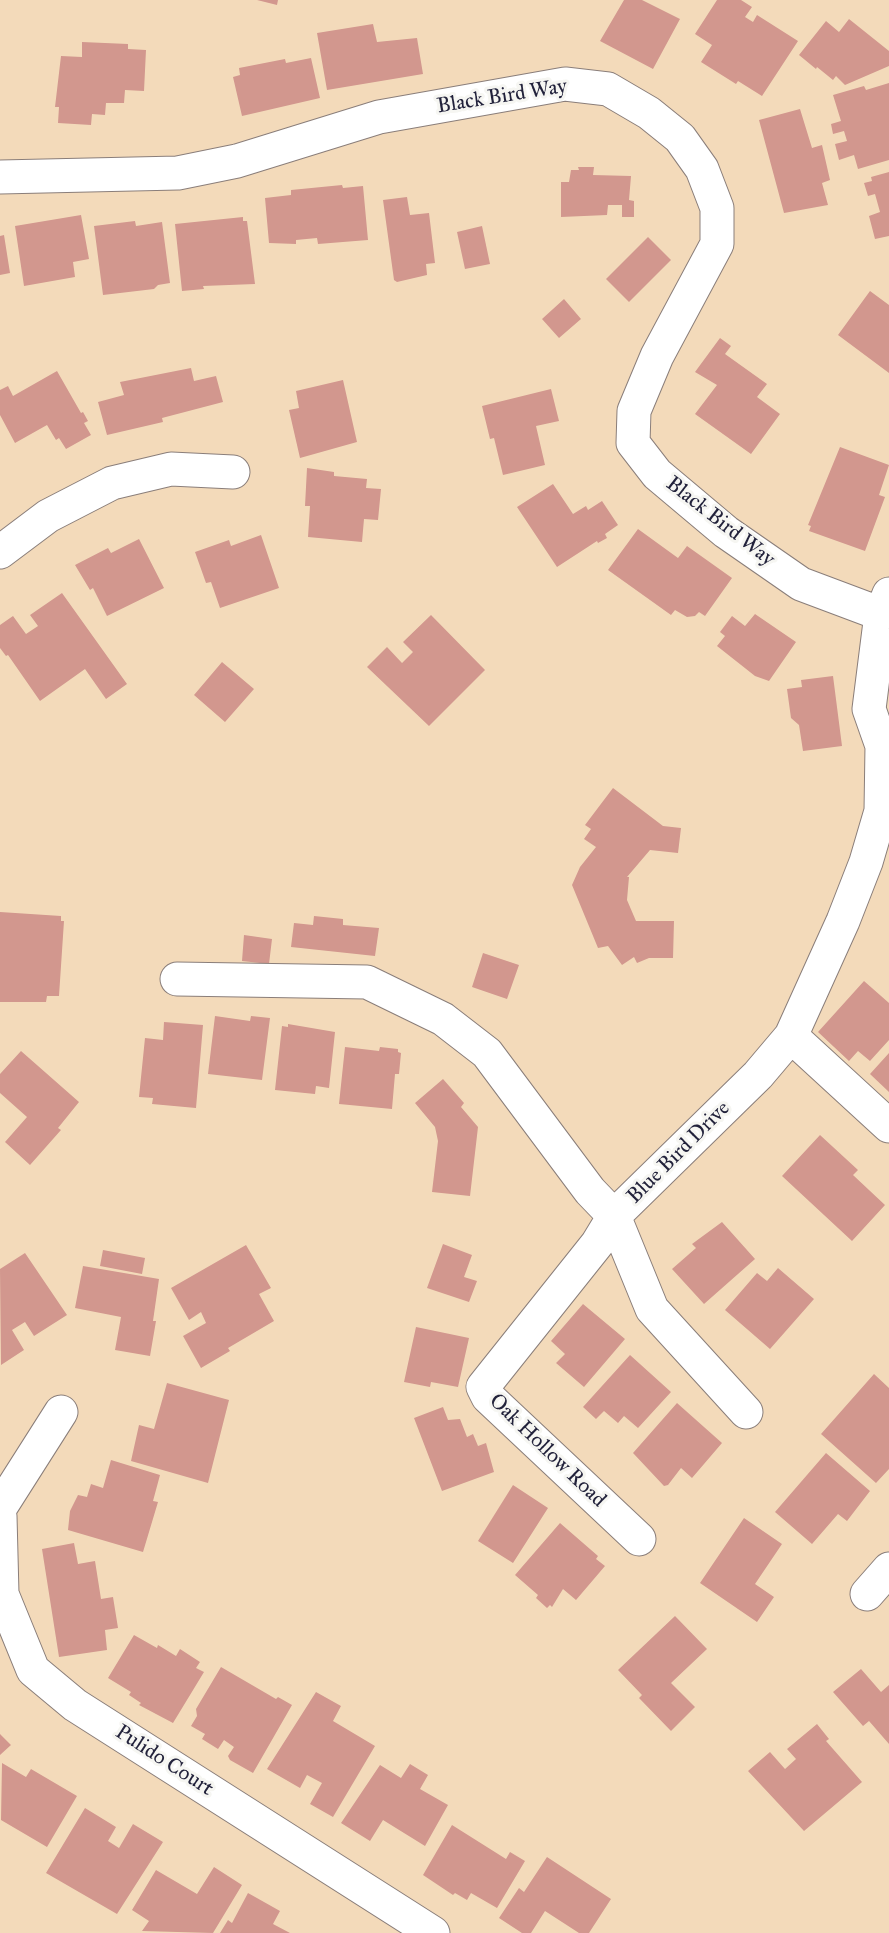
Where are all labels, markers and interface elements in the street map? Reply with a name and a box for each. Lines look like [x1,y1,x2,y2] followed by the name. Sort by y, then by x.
[435,74,569,120] street label: Black Bird Way
[660,472,780,572] street label: Black Bird Way
[622,1096,736,1210] street label: Blue Bird Drive
[483,1389,611,1513] street label: Oak Hollow Road
[110,1720,218,1802] street label: Pulido Court

